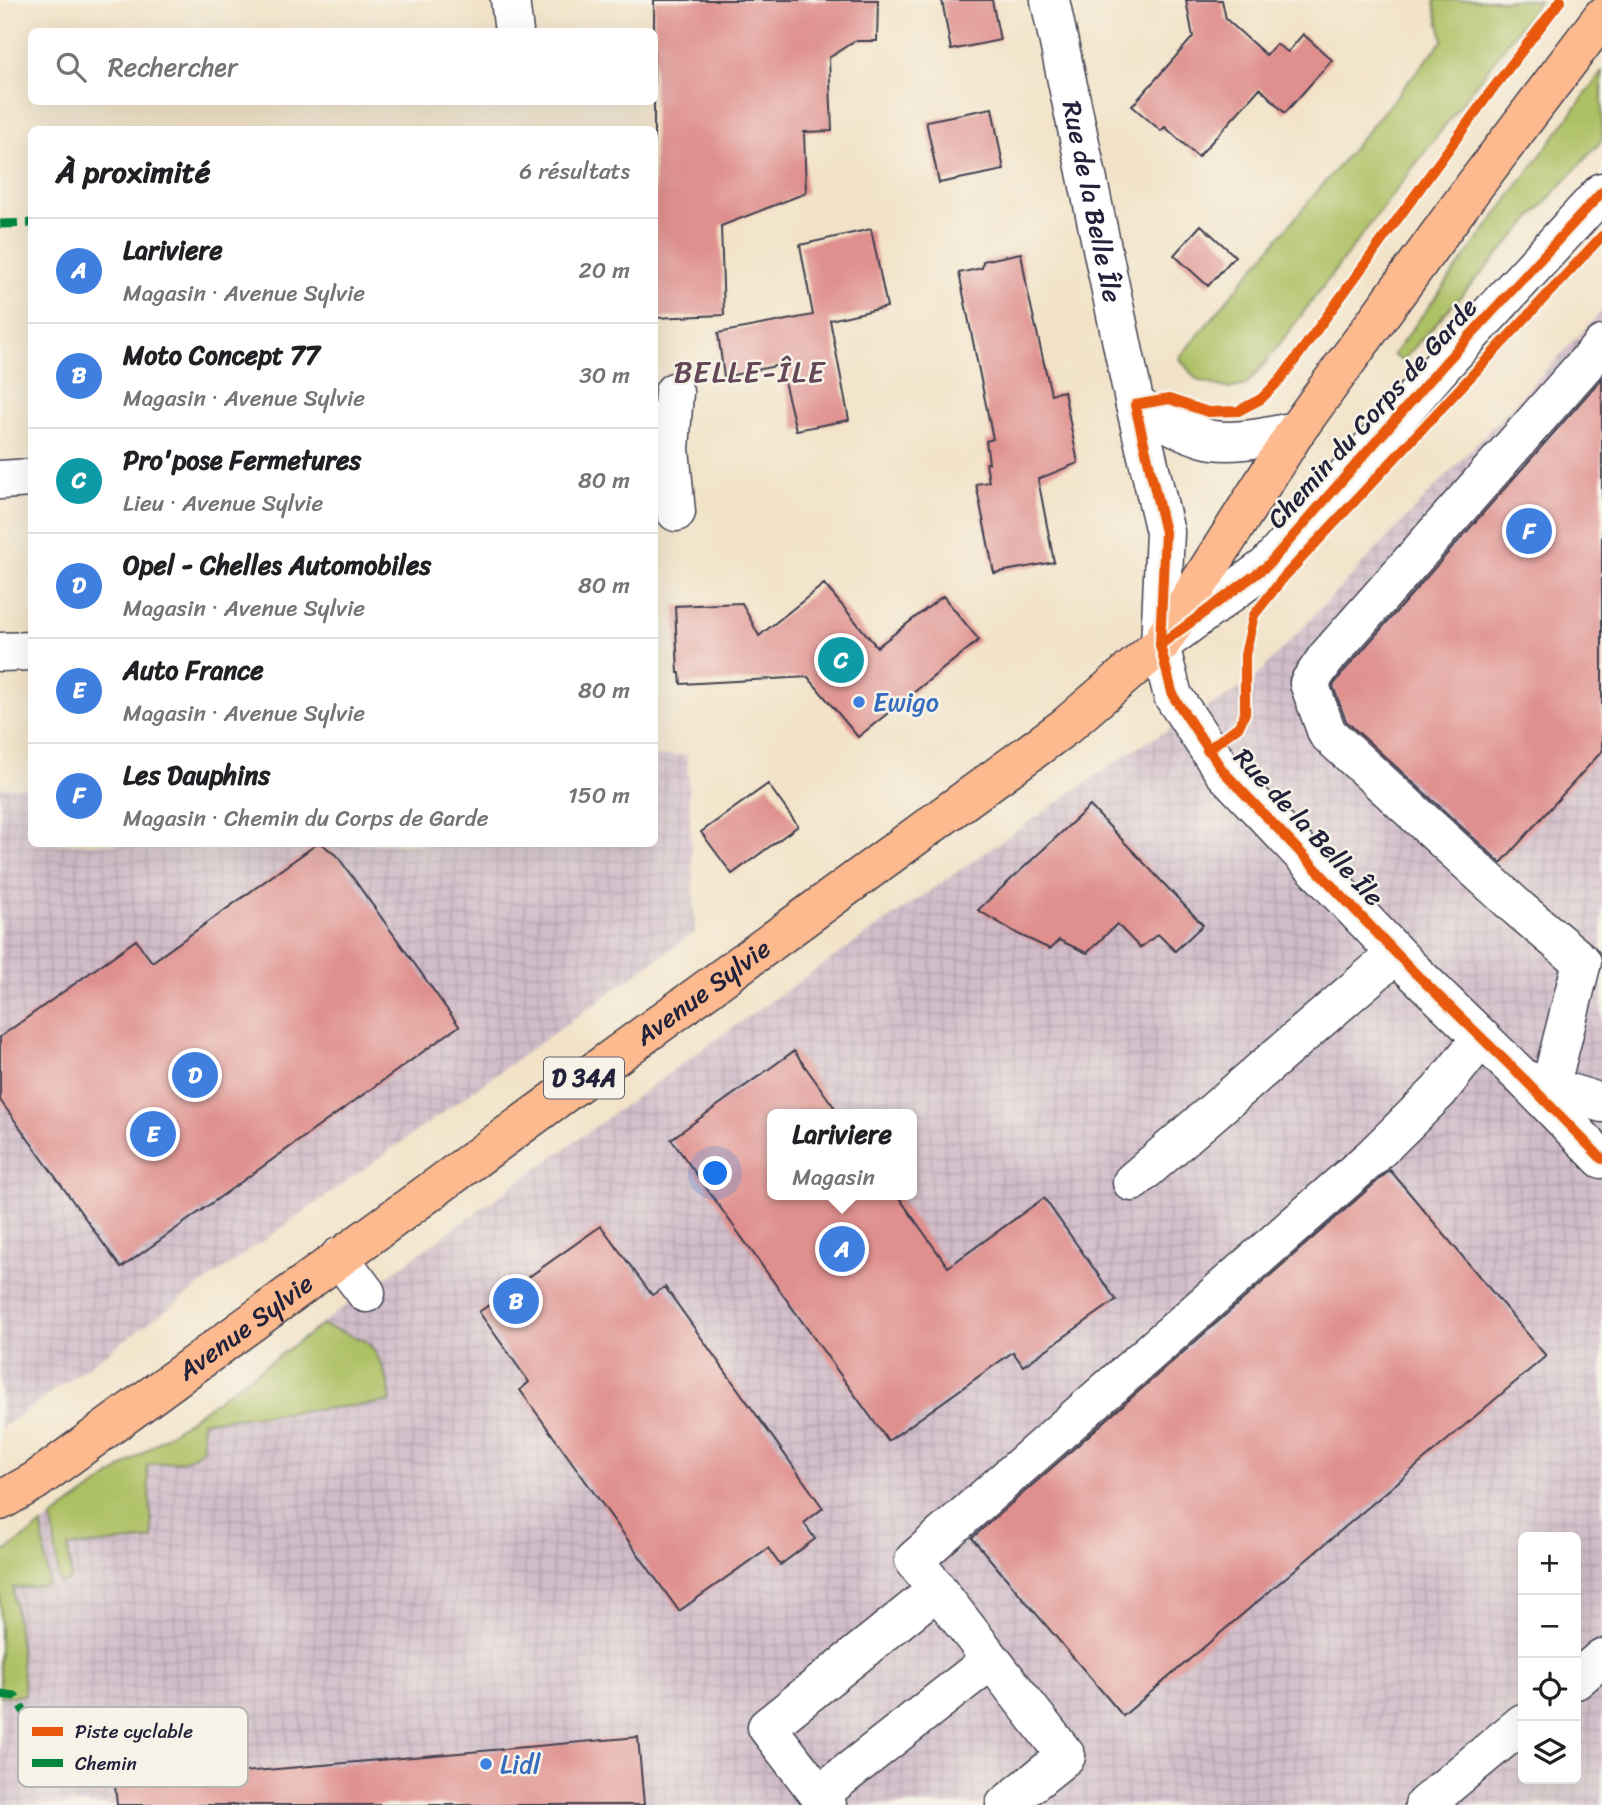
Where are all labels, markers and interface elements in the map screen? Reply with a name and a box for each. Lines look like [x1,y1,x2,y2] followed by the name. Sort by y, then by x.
[28,28,658,105] search box
[108,44,238,90] text: Rechercher
[52,48,90,86] icon: search
[1049,96,1136,307] street label: Rue de la Belle Île
[56,145,210,199] text: À proximité
[519,151,630,192] text: 6 résultats
[123,227,223,273] text: Lariviere
[71,250,87,291] text: A
[579,250,630,291] text: 20 m
[123,273,365,314] text: Magasin · Avenue Sylvie
[1255,287,1489,539] street label: Chemin du Corps de Garde
[123,332,320,378] text: Moto Concept 77
[674,345,827,399] district label: BELLE-ÎLE
[72,355,86,396] text: B
[579,355,630,396] text: 30 m
[123,378,365,419] text: Magasin · Avenue Sylvie
[123,437,361,483] text: Pro'pose Fermetures
[72,460,86,501] text: C
[578,460,630,501] text: 80 m
[123,483,323,524] text: Lieu · Avenue Sylvie
[1506,505,1552,557] pin: F
[123,542,431,588] text: Opel - Chelles Automobiles
[72,565,86,606] text: D
[578,565,630,606] text: 80 m
[123,588,365,629] text: Magasin · Avenue Sylvie
[818,634,864,686] pin: C
[123,647,264,693] text: Auto France
[73,670,85,711] text: E
[578,670,630,711] text: 80 m
[873,679,939,725] place label: Ewigo
[123,693,365,734] text: Magasin · Avenue Sylvie
[851,694,867,710] marker: Ewigo
[1222,736,1396,918] street label: Rue de la Belle Île
[123,752,270,798] text: Les Dauphins
[73,775,85,816] text: F
[568,775,630,816] text: 150 m
[123,798,489,839] text: Magasin · Chemin du Corps de Garde
[624,926,781,1058] street label: Avenue Sylvie
[172,1049,218,1101] pin: D
[544,1058,624,1098] road number: D 34A
[130,1108,176,1160] pin: E
[767,1109,917,1200] popup
[792,1111,892,1157] text: Lariviere
[698,1156,732,1190] your location
[792,1157,875,1198] text: Magasin
[819,1223,865,1275] pin: A
[167,1261,323,1393] street label: Avenue Sylvie
[493,1275,539,1327] pin: B
[1518,1532,1581,1784] map controls
[1518,1532,1581,1595] button: +
[1518,1595,1581,1658] button: −
[1518,1658,1581,1721] button: locate
[18,1707,248,1787] legend
[75,1715,193,1748] text: Piste cyclable
[1518,1721,1581,1784] button: layers
[500,1741,541,1787] place label: Lidl
[75,1747,137,1780] text: Chemin
[478,1756,494,1772] marker: Lidl

